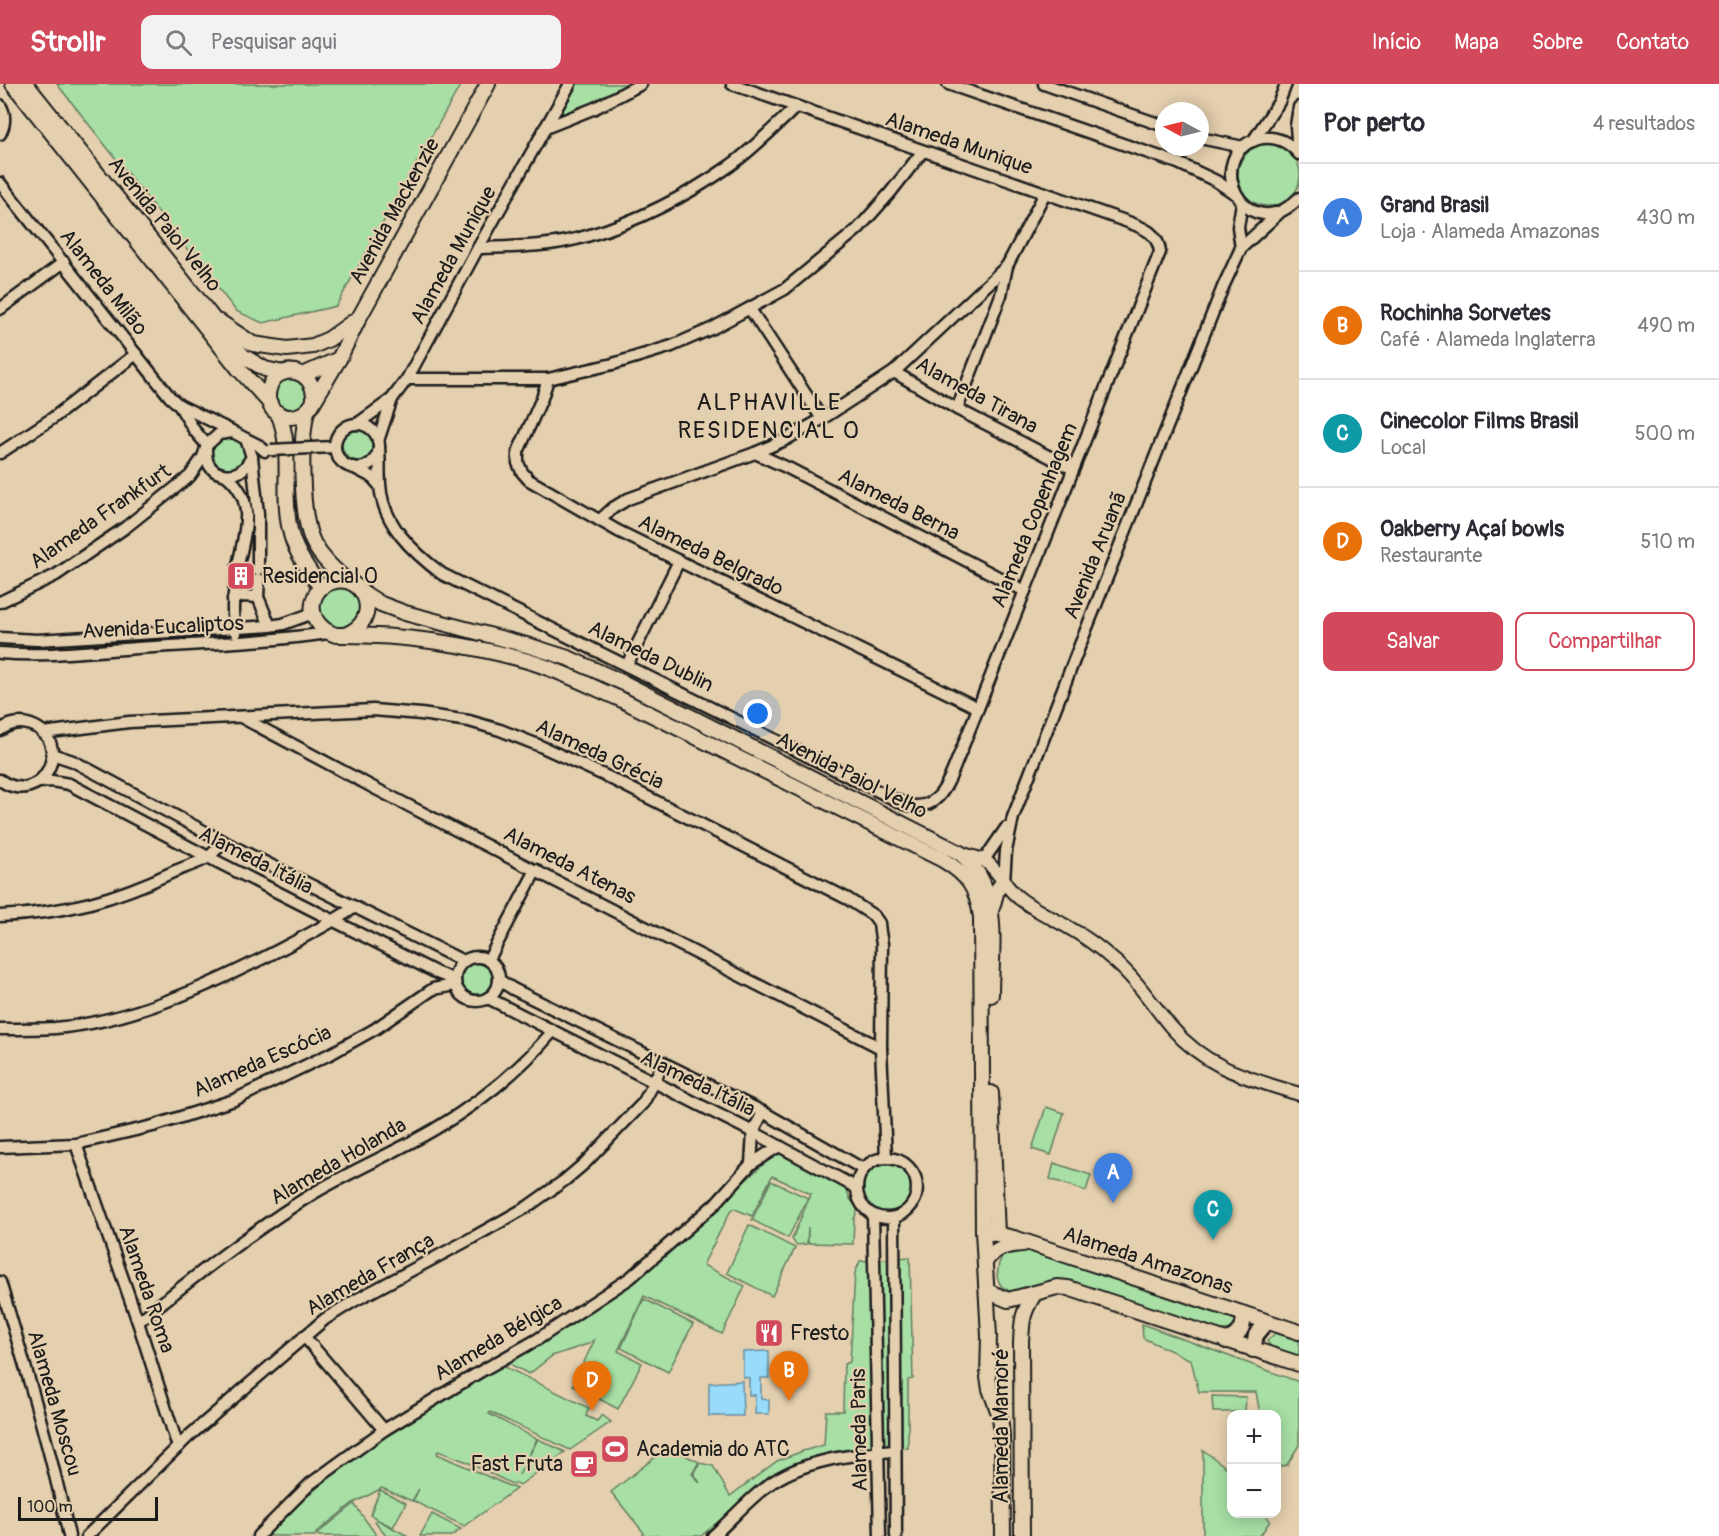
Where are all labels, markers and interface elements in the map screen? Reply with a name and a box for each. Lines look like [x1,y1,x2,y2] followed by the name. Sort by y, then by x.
[141,15,561,69] search box
[30,25,105,60] text: Strollr
[162,26,195,59] icon: search
[210,28,337,56] text: Pesquisar aqui
[1372,29,1421,56] text: Início
[1454,29,1499,56] text: Mapa
[1532,29,1583,56] text: Sobre
[1616,29,1689,56] text: Contato
[1155,102,1209,156] north arrow
[882,106,1037,182] street label: Alameda Munique
[1323,107,1425,139] text: Por perto
[1593,111,1695,136] text: 4 resultados
[343,133,446,289] street label: Avenida Mackenzie
[102,151,227,297] street label: Avenida Paiol Velho
[404,181,503,329] street label: Alameda Munique
[1380,191,1490,219] text: Grand Brasil
[1336,205,1349,230] text: A
[1636,205,1695,230] text: 430 m
[1380,219,1599,244] text: Loja · Alameda Amazonas
[54,224,154,341] street label: Alameda Milão
[1380,299,1551,327] text: Rochinha Sorvetes
[1337,313,1348,338] text: B
[1637,313,1695,338] text: 490 m
[1380,327,1596,352] text: Café · Alameda Inglaterra
[911,351,1043,440] street label: Alameda Tirana
[677,388,861,445] district label: ALPHAVILLE RESIDENCIAL 0
[1380,407,1579,435] text: Cinecolor Films Brasil
[985,419,1084,612] street label: Alameda Copenhagem
[1336,421,1349,446] text: C
[1635,421,1695,446] text: 500 m
[1380,435,1426,460] text: Local
[24,457,177,575] street label: Alameda Frankfurt
[833,462,964,547] street label: Alameda Berna
[1058,487,1133,623] street label: Avenida Aruanã
[634,509,788,602] street label: Alameda Belgrado
[1380,515,1564,543] text: Oakberry Açaí bowls
[1336,529,1349,554] text: D
[1641,529,1695,554] text: 510 m
[1380,543,1482,568] text: Restaurante
[225,560,257,592] building icon: Residencial 0
[262,563,378,590] place label: Residencial 0
[82,610,245,645] street label: Avenida Eucaliptos
[1323,612,1503,671] button: Salvar
[1515,612,1695,671] button: Compartilhar
[584,614,718,698] street label: Alameda Dublin
[743,699,772,728] your location
[531,713,668,796] street label: Alameda Grécia
[772,726,932,825] street label: Avenida Paiol Velho
[194,820,317,901] street label: Alameda Itália
[499,820,641,911] street label: Alameda Atenas
[189,1019,336,1104] street label: Alameda Escócia
[636,1044,760,1123] street label: Alameda Itália
[265,1112,411,1211] street label: Alameda Holanda
[1094,1154,1132,1203] pin: A
[1194,1190,1232,1240] pin: C
[1060,1220,1237,1301] street label: Alameda Amazonas
[112,1222,181,1357] street label: Alameda Roma
[301,1227,439,1322] street label: Alameda França
[429,1290,567,1387] street label: Alameda Bélgica
[753,1317,785,1349] restaurant icon: Fresto
[790,1320,849,1347] place label: Fresto
[21,1327,88,1479] street label: Alameda Moscou
[988,1348,1015,1504] street label: Alameda Mamoré
[770,1352,808,1401] pin: B
[572,1362,612,1411] pin: D
[845,1368,874,1492] street label: Alameda Paris
[1227,1410,1281,1518] map controls
[1227,1410,1281,1464] button: +
[599,1433,631,1465] sports icon: Academia do ATC
[636,1436,790,1463] place label: Academia do ATC
[568,1448,600,1480] cafe icon: Fast Fruta
[471,1451,563,1478] place label: Fast Fruta
[1227,1464,1281,1518] button: −
[18,1494,158,1522] scale bar
[27,1497,73,1517] text: 100 m

